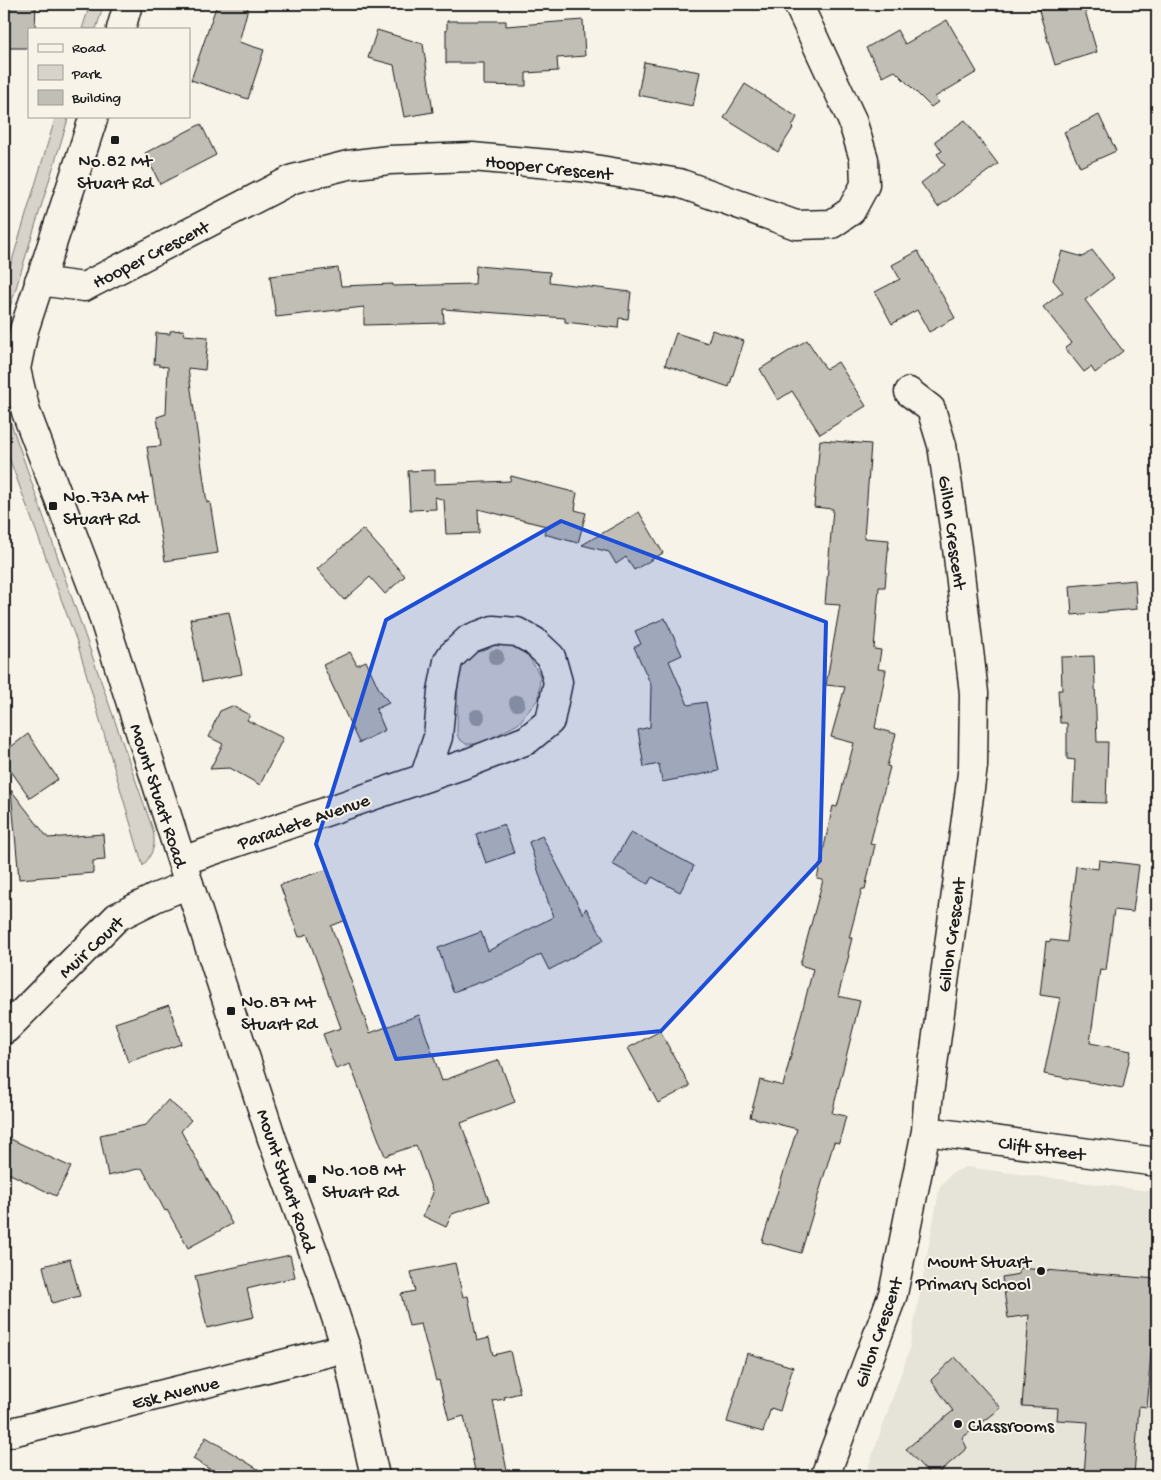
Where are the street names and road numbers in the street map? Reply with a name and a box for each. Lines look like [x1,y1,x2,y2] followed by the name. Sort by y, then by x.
[484,151,616,188] street label: Hooper Crescent
[89,216,216,295] street label: Hooper Crescent
[931,474,970,593] street label: Gillon Crescent
[123,721,191,873] street label: Mount Stuart Road
[234,790,373,857] street label: Paraclete Avenue
[934,875,973,994] street label: Gillon Crescent
[55,911,131,985] street label: Muir Court
[249,1107,321,1257] street label: Mount Stuart Road
[997,1133,1089,1168] street label: Clift Street
[851,1273,911,1391] street label: Gillon Crescent
[130,1372,222,1416] street label: Esk Avenue

